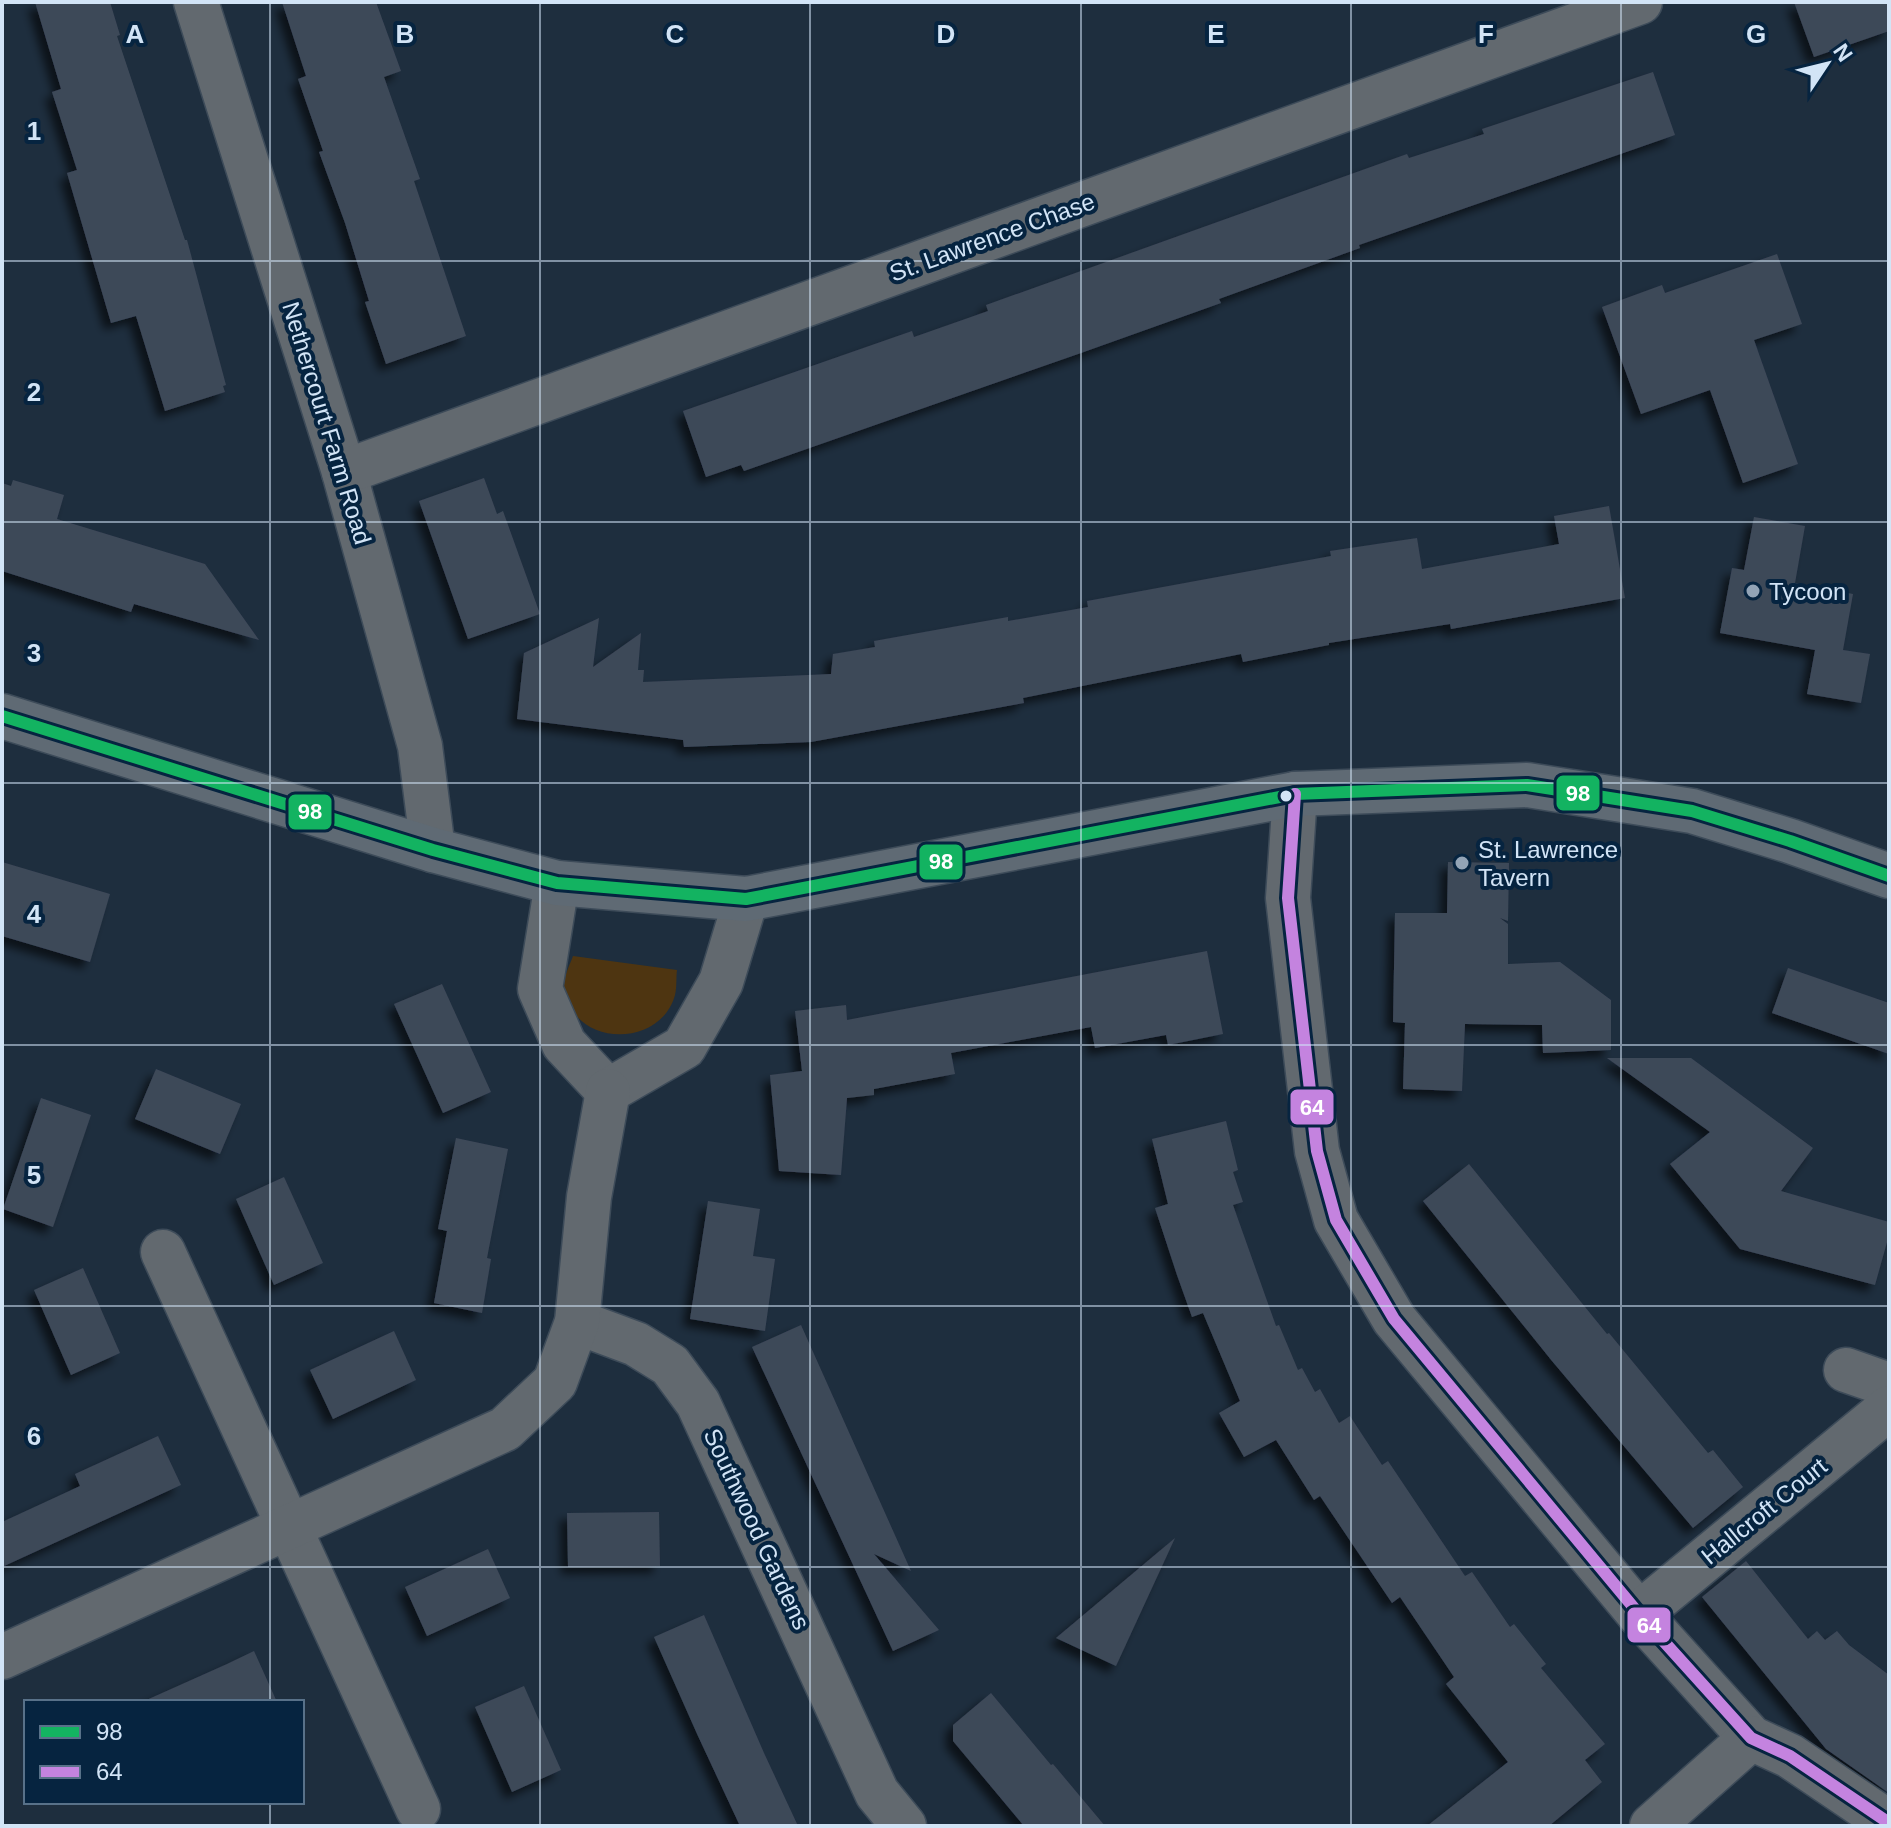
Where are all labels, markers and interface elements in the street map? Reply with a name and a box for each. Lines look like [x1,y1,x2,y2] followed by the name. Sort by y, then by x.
[126,19,145,49] text: A
[396,19,414,49] text: B
[666,19,685,49] text: C
[937,19,955,49] text: D
[1207,19,1225,49] text: E
[1478,19,1494,49] text: F
[1746,19,1766,49] text: G
[1787,24,1867,104] north arrow
[1828,39,1858,66] text: N
[27,116,41,146] text: 1
[886,187,1098,287] street label: St. Lawrence Chase
[277,299,377,547] street label: Nethercourt Farm Road
[27,377,41,407] text: 2
[1769,578,1846,605] place label: Tycoon
[1744,582,1762,600] marker: Tycoon
[27,638,41,668] text: 3
[1555,774,1601,812] line badge: 98
[1566,781,1590,806] text: 98
[1278,788,1294,804] unlabelled marker
[287,793,333,831] line badge: 98
[298,799,322,824] text: 98
[1478,836,1618,891] place label: St. Lawrence Tavern
[918,843,964,881] line badge: 98
[929,849,953,874] text: 98
[1453,854,1471,872] marker: St. Lawrence Tavern
[27,899,42,929] text: 4
[1289,1088,1335,1126] line badge: 64
[1300,1095,1325,1120] text: 64
[27,1160,41,1190] text: 5
[27,1421,41,1451] text: 6
[699,1424,815,1634] street label: Southwood Gardens
[1696,1452,1832,1570] street label: Hallcroft Court
[1626,1606,1672,1644] line badge: 64
[1637,1613,1662,1638] text: 64
[24,1700,304,1804] legend
[96,1718,123,1745] text: 98
[96,1758,123,1785] text: 64

